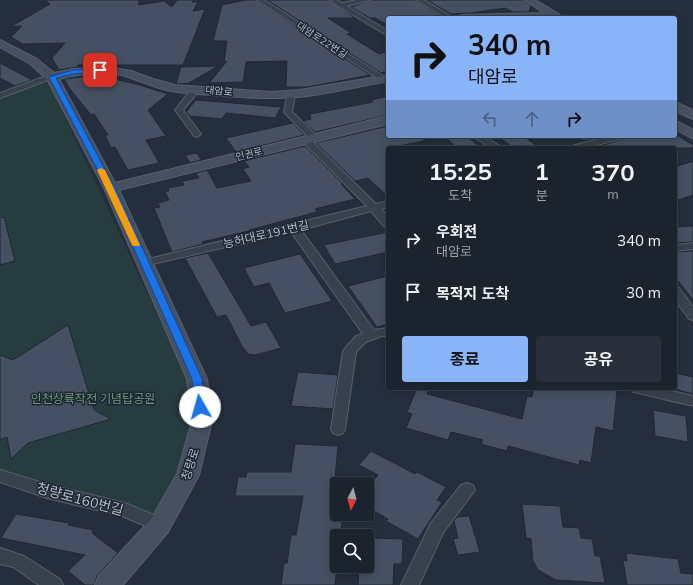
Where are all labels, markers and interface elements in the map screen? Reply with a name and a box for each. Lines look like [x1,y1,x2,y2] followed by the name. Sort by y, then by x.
[294,19,350,61] street label: 대암로22번길
[468,27,551,62] text: 340 m
[402,32,454,84] icon: right
[83,53,117,87] pin
[89,59,111,81] icon: arrive
[468,65,518,88] text: 대암로
[205,83,233,99] street label: 대암로
[479,108,501,130] icon: left
[521,108,543,130] icon: ahead
[563,108,585,130] icon: right
[234,144,264,164] street label: 인권로
[428,156,492,186] text: 15:25
[534,156,549,186] text: 1
[591,157,635,187] text: 370
[607,186,619,202] text: m
[448,187,472,203] text: 도착
[536,187,548,203] text: 분
[222,217,310,251] street label: 능허대로191번길
[436,222,477,241] text: 우회전
[402,229,424,251] icon: right
[617,231,661,250] text: 340 m
[436,243,472,259] text: 대암로
[402,281,424,303] icon: arrive
[626,283,661,302] text: 30 m
[436,284,509,303] text: 목적지 도착
[402,336,528,382] button: 종료
[536,336,661,382] button: 공유
[179,386,221,428] position arrow
[31,391,155,406] park label: 인천상륙작전 기념탑공원
[178,446,202,482] street label: 청량로
[330,477,374,521] north arrow
[330,477,374,573] map controls
[34,479,126,519] street label: 청량로160번길
[330,529,374,573] button: search

